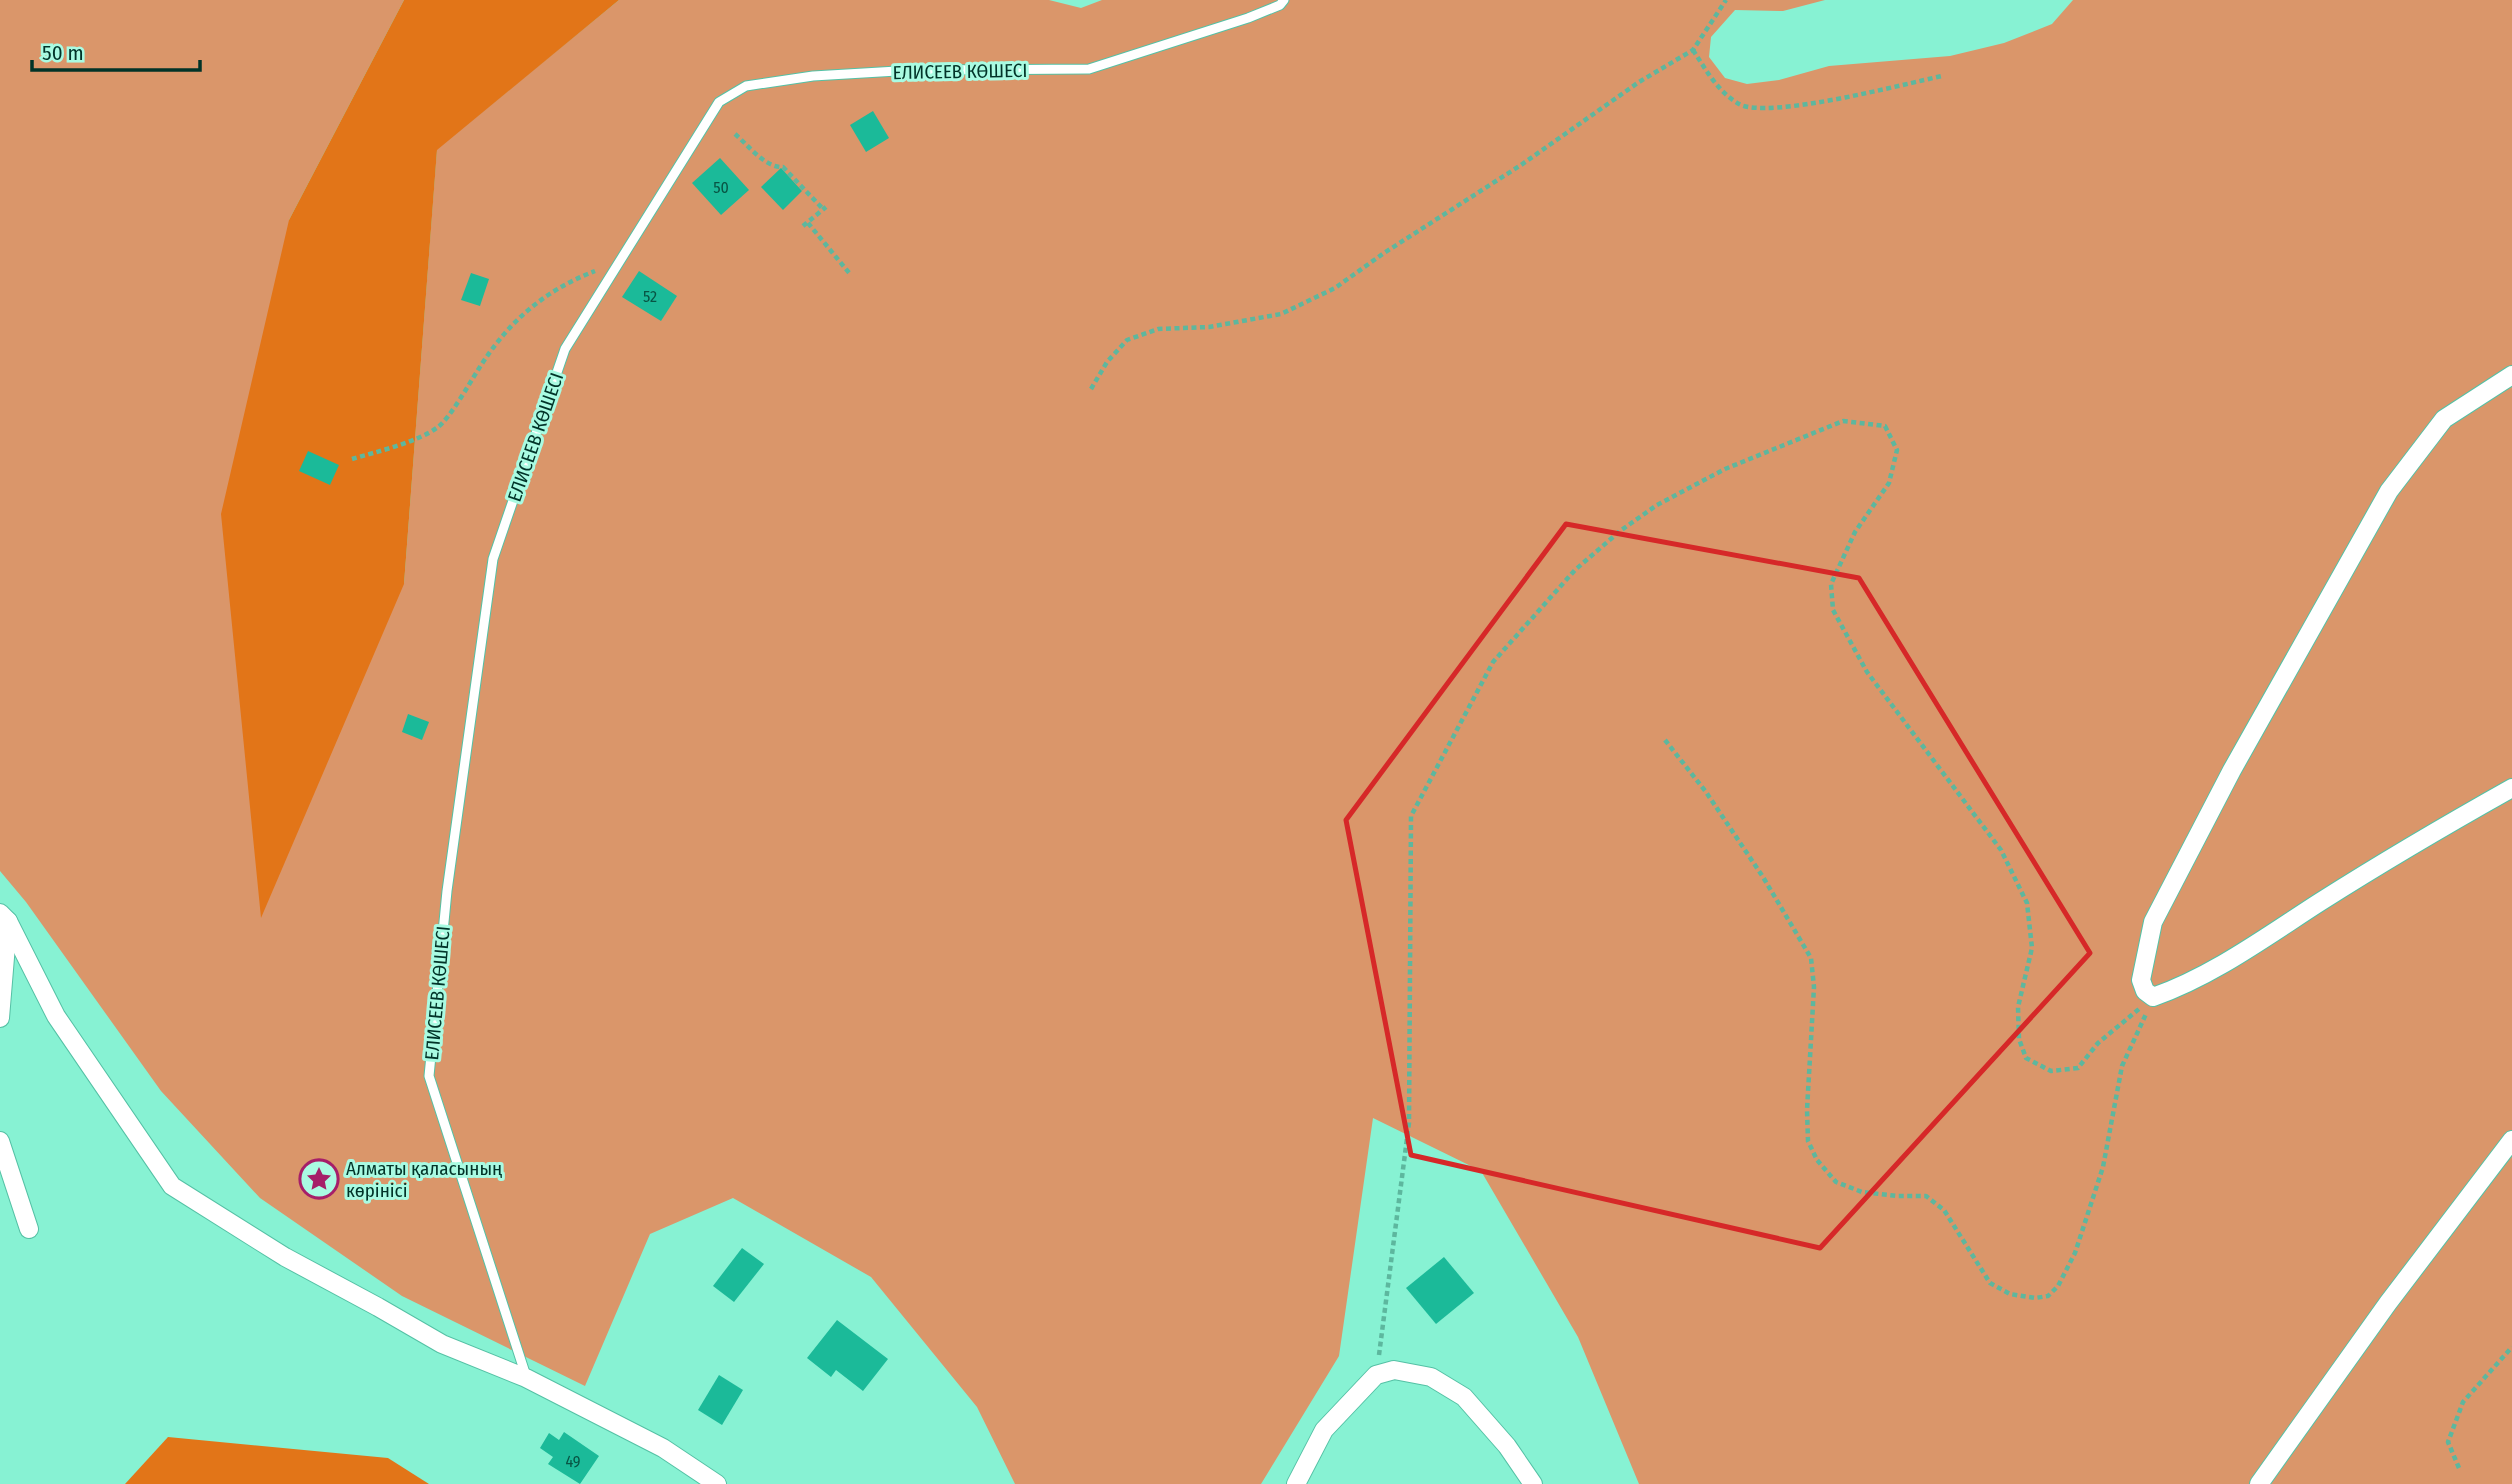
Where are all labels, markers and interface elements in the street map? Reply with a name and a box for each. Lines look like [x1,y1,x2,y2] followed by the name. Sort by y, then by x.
[32,28,200,72] scale bar
[42,40,84,66] text: 50 m
[892,59,1028,84] street label: ЕЛИСЕЕВ КӨШЕСІ
[713,178,729,197] house number: 50
[643,287,657,306] house number: 52
[503,370,568,505] street label: ЕЛИСЕЕВ КӨШЕСІ
[420,925,455,1061] street label: ЕЛИСЕЕВ КӨШЕСІ
[346,1157,502,1202] place label: Алматы қаласының көрінісі
[298,1158,340,1200] place icon: Алматы қаласының көрінісі
[565,1452,581,1471] house number: 49

